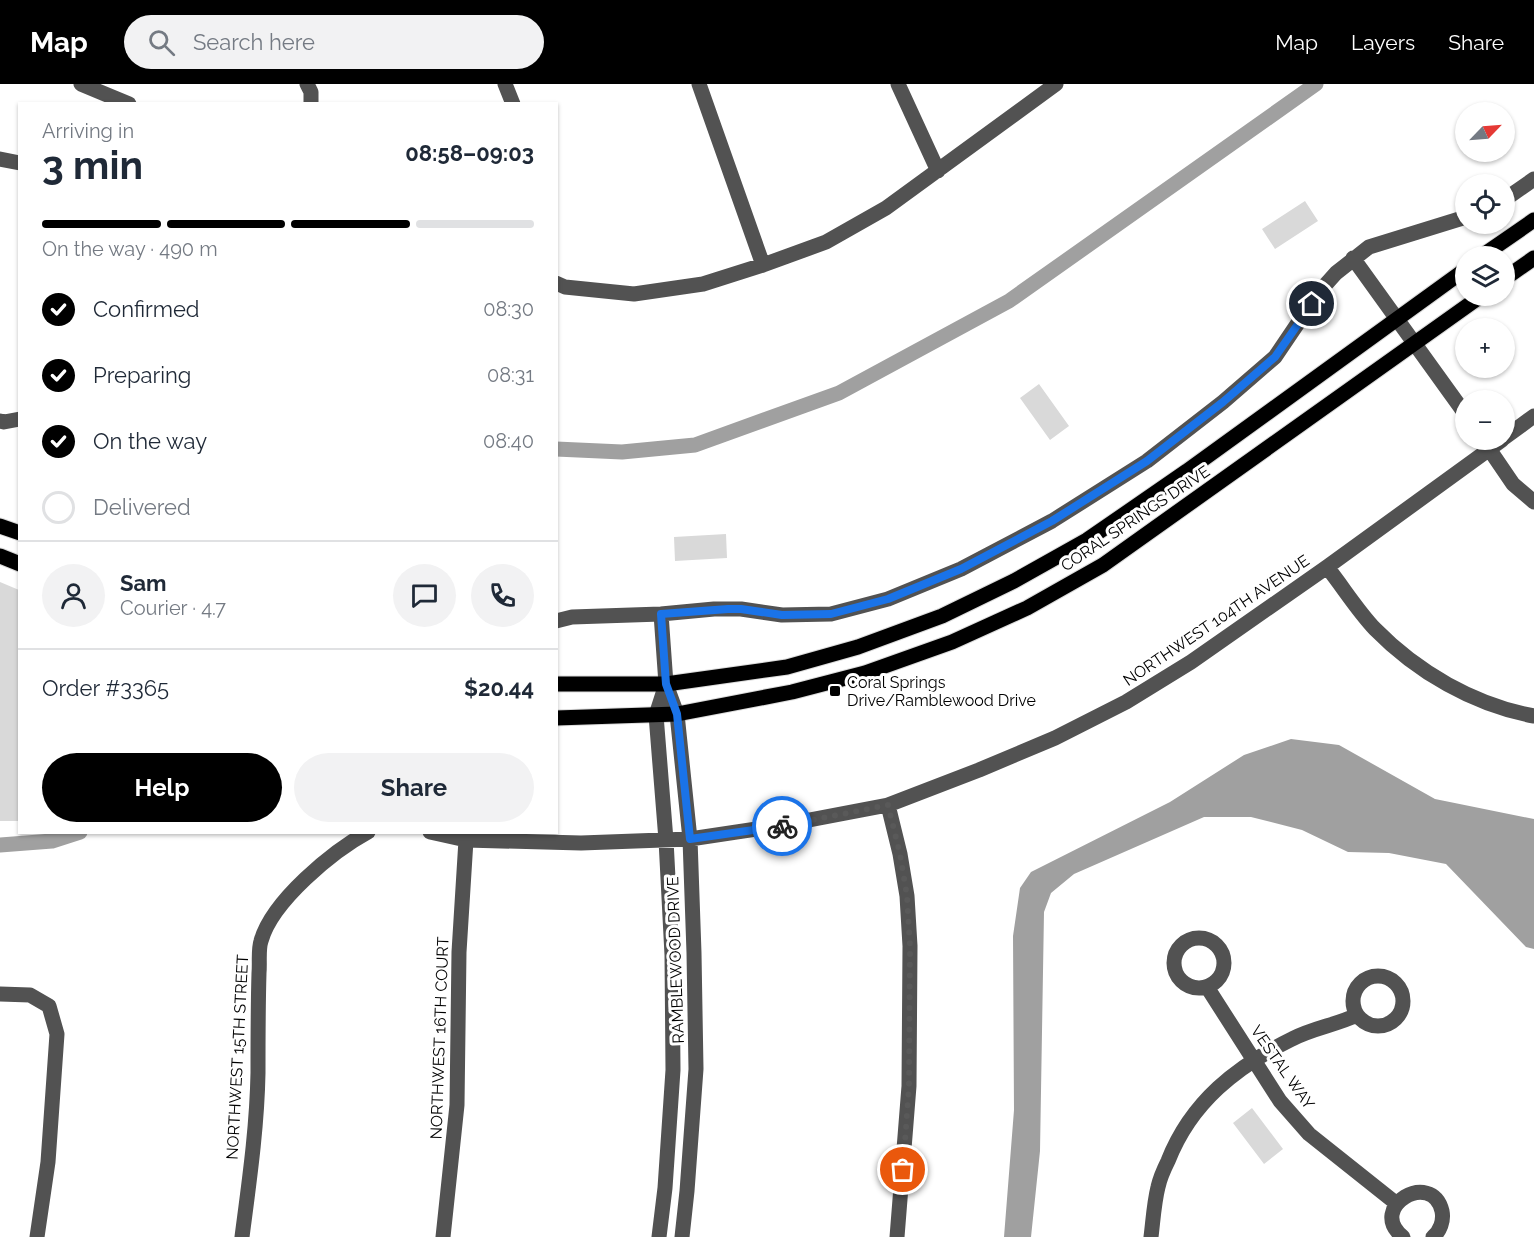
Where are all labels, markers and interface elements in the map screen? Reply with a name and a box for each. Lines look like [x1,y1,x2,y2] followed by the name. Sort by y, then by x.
[124,15,544,69] search box
[30,26,88,59] text: Map
[145,26,178,59] icon: search
[193,29,315,55] text: Search here
[1275,30,1318,55] text: Map
[1351,30,1415,55] text: Layers
[1448,30,1504,55] text: Share
[1455,102,1515,162] north arrow
[1455,102,1515,450] map controls
[42,119,134,143] text: Arriving in
[405,140,534,166] text: 08:58–09:03
[42,142,143,188] text: 3 min
[1455,174,1515,234] button: locate
[42,237,218,261] text: On the way · 490 m
[1455,246,1515,306] button: layers
[1286,278,1337,329] pin
[1295,287,1328,320] icon: home
[42,293,75,326] icon: check
[93,296,200,322] text: Confirmed
[483,297,534,321] text: 08:30
[1455,318,1515,378] button: +
[42,359,75,392] icon: check
[93,362,191,388] text: Preparing
[487,363,534,387] text: 08:31
[1455,390,1515,450] button: −
[42,425,75,458] icon: check
[93,428,207,454] text: On the way
[483,429,534,453] text: 08:40
[1057,461,1213,575] street label: CORAL SPRINGS DRIVE
[93,494,191,520] text: Delivered
[1120,551,1313,690] street label: NORTHWEST 104TH AVENUE
[42,564,105,627] button: person
[393,564,456,627] button: chat
[471,564,534,627] button: phone
[120,570,167,596] text: Sam
[120,596,226,620] text: Courier · 4.7
[847,673,1036,710] place label: Coral Springs Drive/Ramblewood Drive
[42,675,169,701] text: Order #3365
[464,675,534,701] text: $20.44
[828,684,842,698] marker: Coral Springs Drive/Ramblewood Drive
[42,753,282,822] button: Help
[294,753,534,822] button: Share
[752,796,812,856] courier
[766,810,799,843] icon: bike
[663,876,688,1044] street label: RAMBLEWOOD DRIVE
[426,936,453,1140] street label: NORTHWEST 16TH COURT
[223,954,252,1160] street label: NORTHWEST 15TH STREET
[1247,1022,1319,1113] street label: VESTAL WAY
[877,1144,928,1195] pin
[886,1153,919,1186] icon: bag

